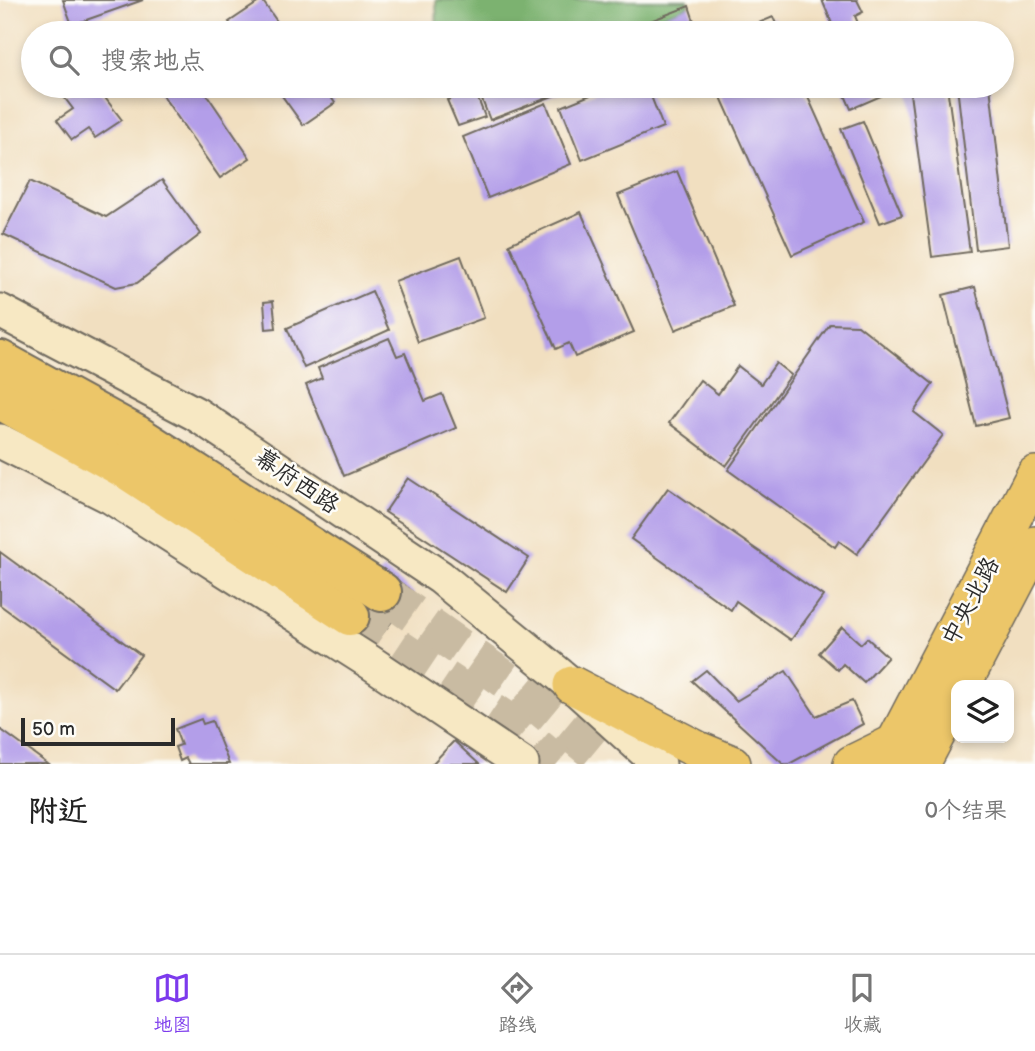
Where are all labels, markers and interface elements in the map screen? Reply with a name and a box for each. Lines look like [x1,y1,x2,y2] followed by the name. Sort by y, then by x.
[21,21,1014,98] search box
[45,41,83,79] icon: search
[101,46,205,77] text: 搜索地点
[249,443,345,520] street label: 幕府西路
[935,552,1006,650] street label: 中央北路
[951,680,1014,743] map controls
[951,680,1014,743] button: layers
[21,715,175,747] scale bar
[32,718,75,741] text: 50 m
[28,794,88,830] text: 附近
[924,797,1007,825] text: 0个结果
[153,969,192,1037] tab: 地图
[498,969,537,1037] tab: 路线
[843,969,882,1037] tab: 收藏

